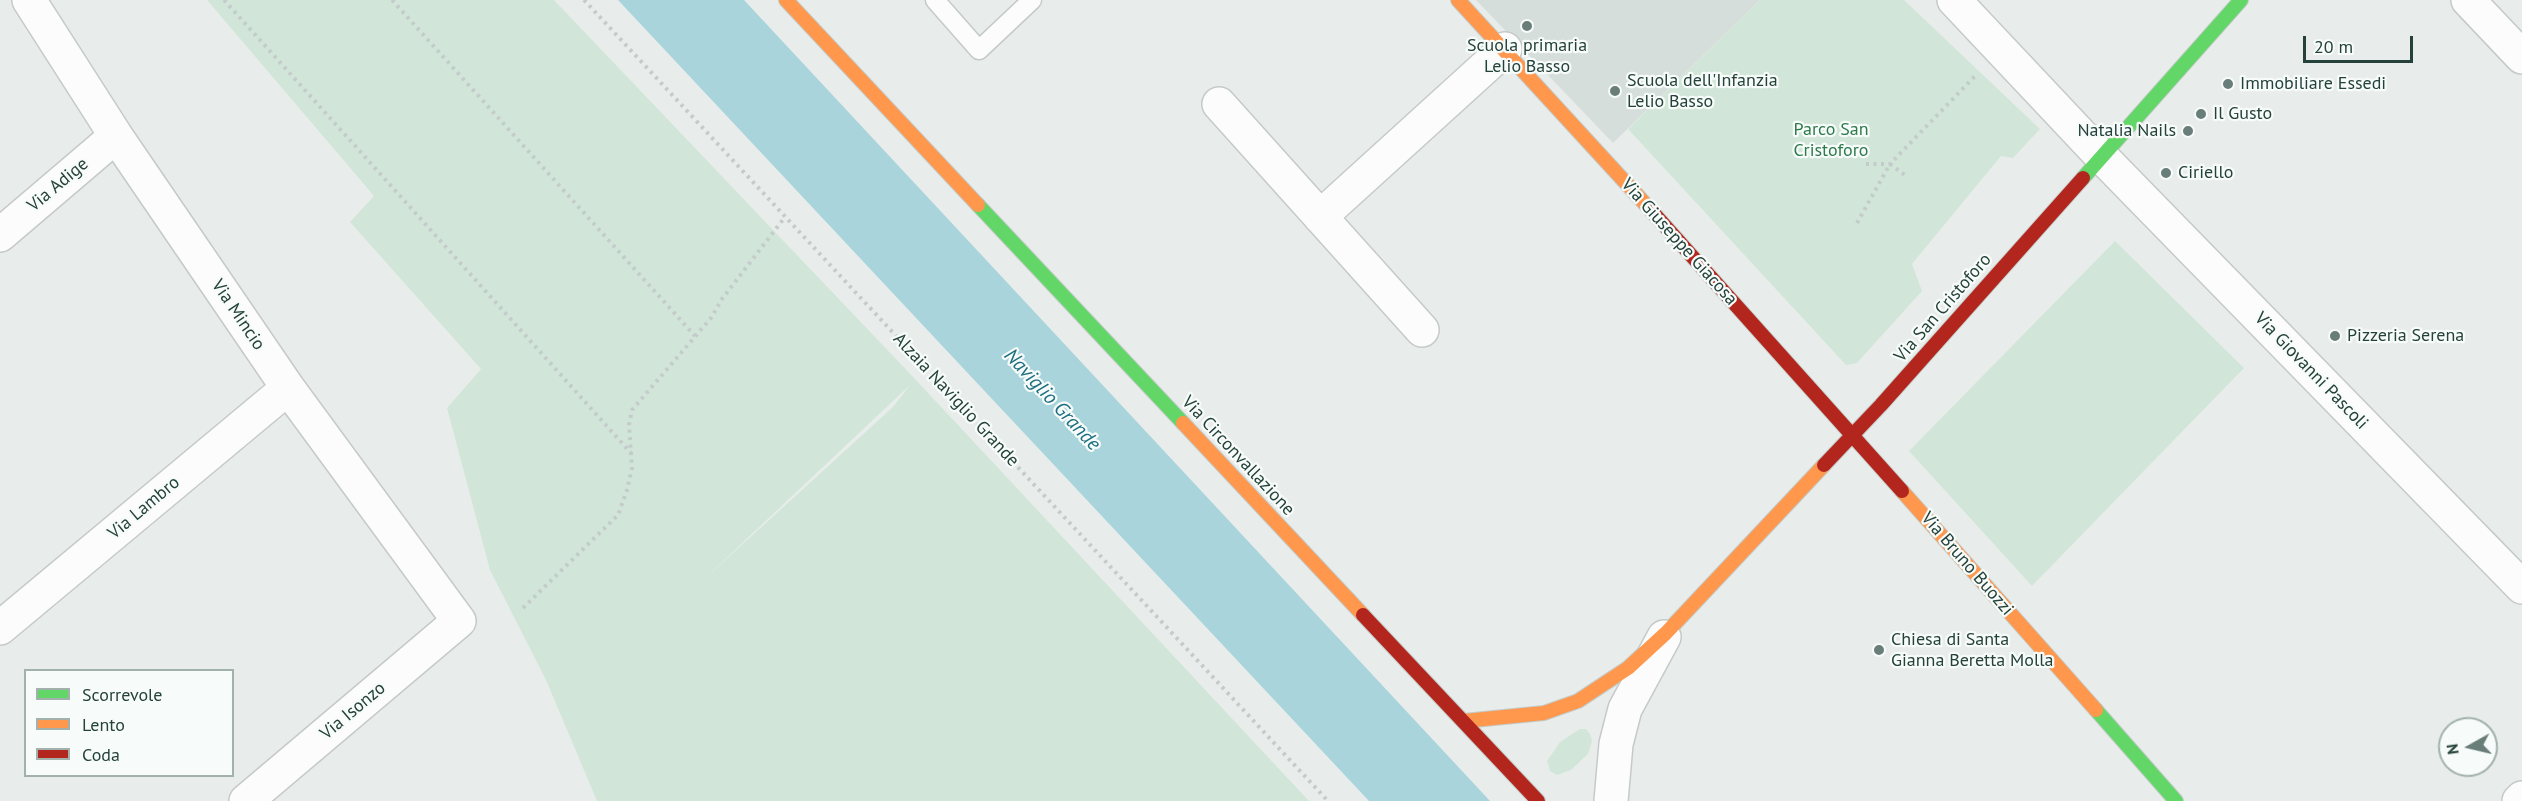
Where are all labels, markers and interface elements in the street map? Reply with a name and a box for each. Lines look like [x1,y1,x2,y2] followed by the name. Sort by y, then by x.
[1520,19,1534,33] marker: Scuola primaria Lelio Basso
[2306,24,2416,62] scale bar
[1467,35,1587,78] place label: Scuola primaria Lelio Basso
[2314,35,2353,58] text: 20 m
[1627,70,1778,112] place label: Scuola dell'Infanzia Lelio Basso
[2240,73,2386,95] place label: Immobiliare Essedi
[2221,77,2235,91] marker: Immobiliare Essedi
[1608,84,1622,98] marker: Scuola dell'Infanzia Lelio Basso
[2213,103,2272,125] place label: Il Gusto
[2194,107,2208,121] marker: Il Gusto
[1794,119,1868,162] park label: Parco San Cristoforo
[2077,120,2176,142] place label: Natalia Nails
[2181,124,2195,138] marker: Natalia Nails
[23,153,93,217] street label: Via Adige
[2178,162,2233,184] place label: Ciriello
[2159,166,2173,180] marker: Ciriello
[1616,174,1742,310] street label: Via Giuseppe Giacosa
[1890,249,1996,367] street label: Via San Cristoforo
[207,276,269,354] street label: Via Mincio
[2250,308,2372,434] street label: Via Giovanni Pascoli
[2347,325,2464,347] place label: Pizzeria Serena
[888,329,1024,471] street label: Alzaia Naviglio Grande
[2328,329,2342,343] marker: Pizzeria Serena
[999,344,1105,456] water label: Naviglio Grande
[1177,392,1299,520] street label: Via Circonvallazione
[104,472,184,544] street label: Via Lambro
[1916,508,2018,620] street label: Via Bruno Buozzi
[1891,629,2053,672] place label: Chiesa di Santa Gianna Beretta Molla
[1872,643,1886,657] marker: Chiesa di Santa Gianna Beretta Molla
[24,669,234,777] legend
[316,677,390,745] street label: Via Isonzo
[82,683,162,706] text: Scorrevole
[82,713,125,736] text: Lento
[2438,717,2498,777] north arrow
[82,743,120,766] text: Coda
[2442,743,2463,756] text: N

